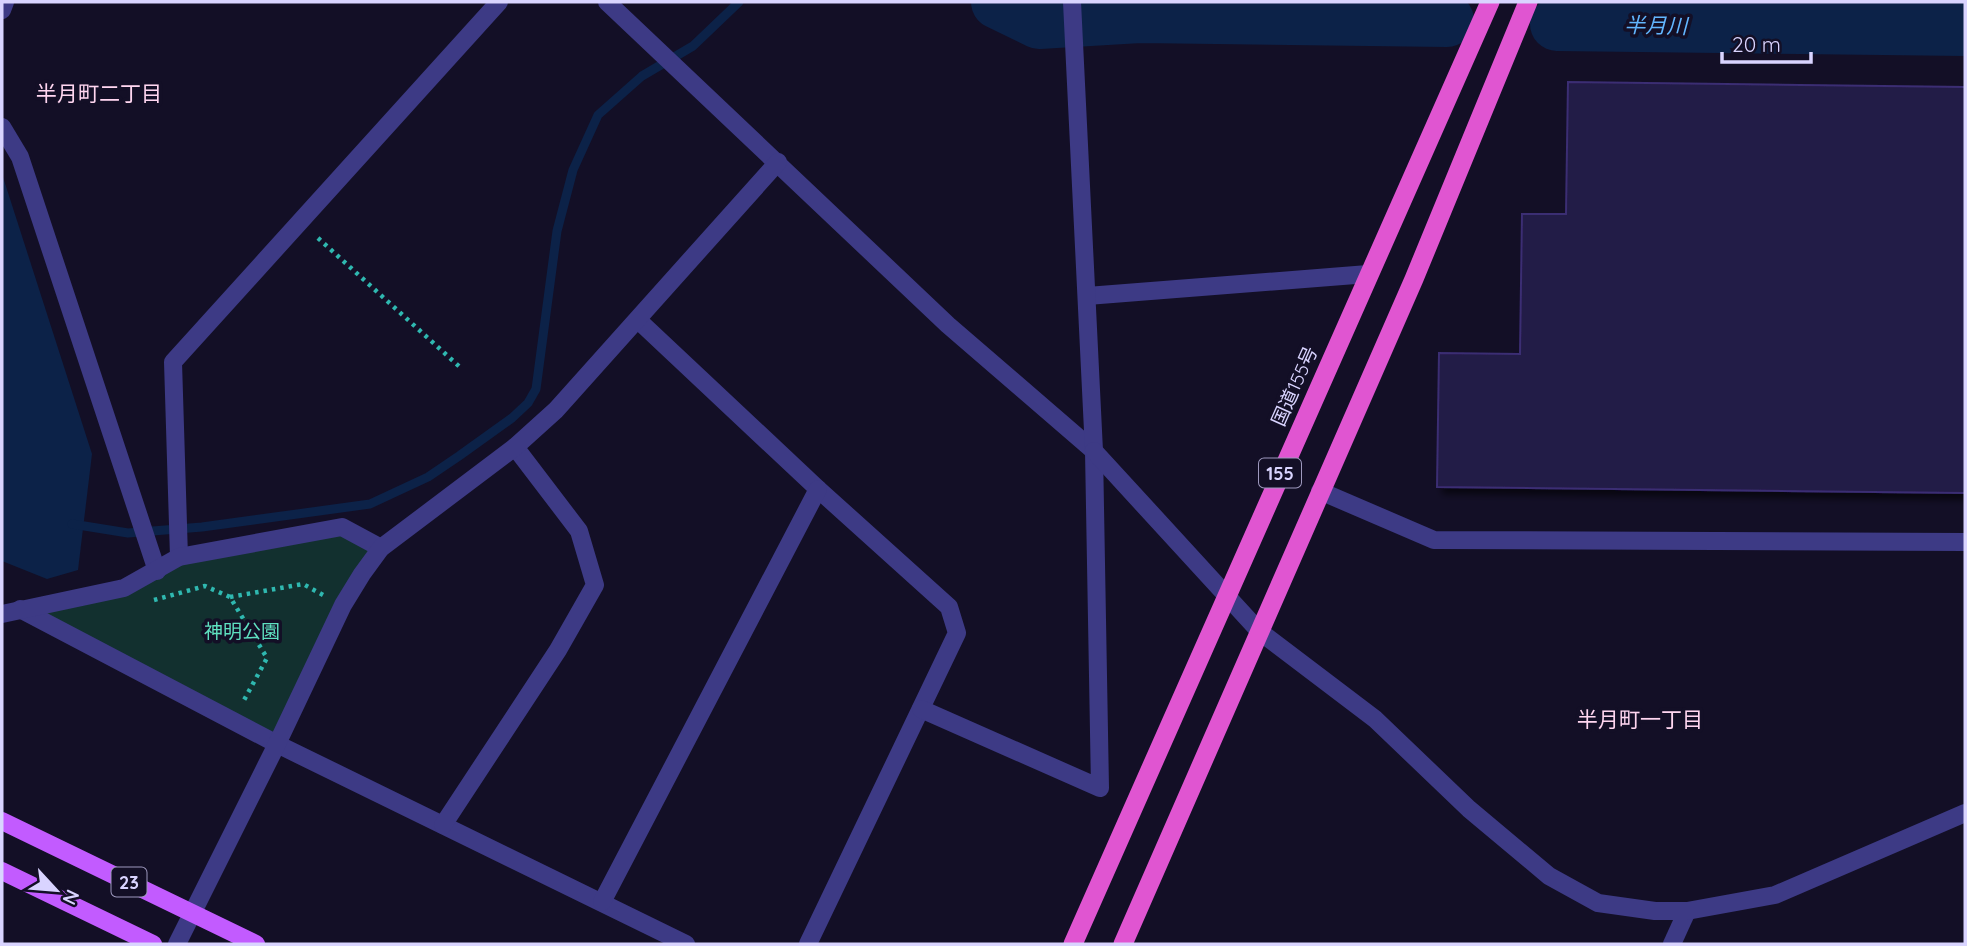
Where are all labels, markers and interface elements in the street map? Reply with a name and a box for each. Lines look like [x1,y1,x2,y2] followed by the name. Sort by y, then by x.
[1624,11,1690,39] water label: 半月川
[1722,21,1811,65] scale bar
[1732,31,1781,57] text: 20 m
[36,80,162,106] district label: 半月町二丁目
[1266,342,1322,430] street label: 国道155号
[1259,458,1301,488] road number: 155
[204,619,280,643] park label: 神明公園
[1577,706,1703,732] district label: 半月町一丁目
[21,855,91,925] north arrow
[111,868,146,897] road number: 23
[57,886,85,909] text: N

